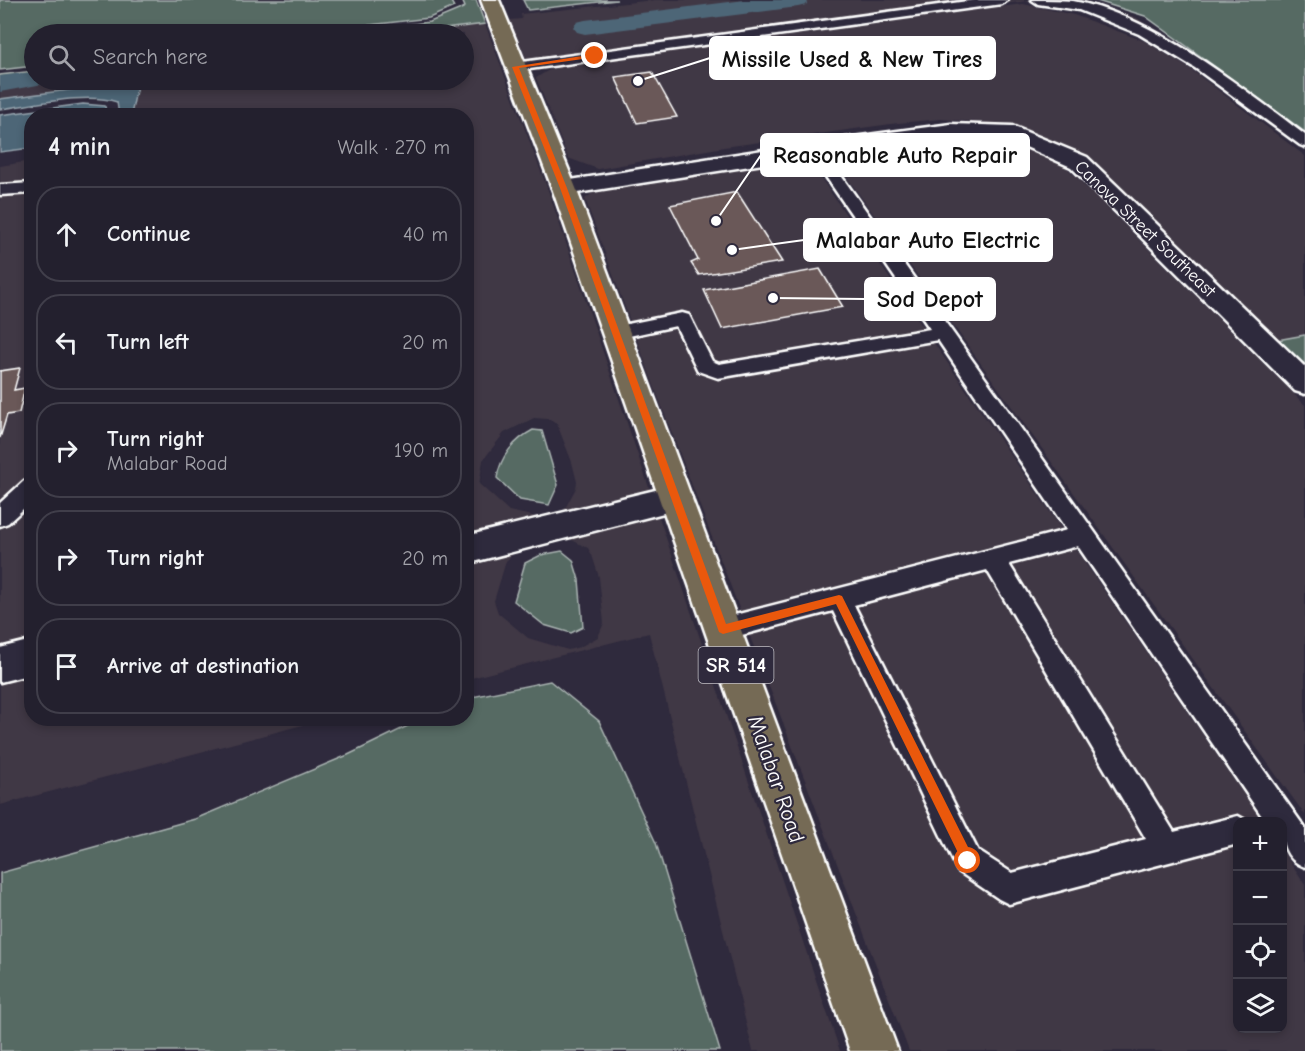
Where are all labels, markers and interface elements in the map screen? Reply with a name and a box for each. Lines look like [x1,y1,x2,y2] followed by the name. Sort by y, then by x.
[24,24,474,90] search box
[710,37,995,79] callout: Missile Used & New Tires
[45,41,78,74] icon: search
[581,42,607,68] route end
[93,44,208,70] text: Search here
[722,45,982,73] text: Missile Used & New Tires
[48,132,111,162] text: 4 min
[761,134,1029,176] callout: Reasonable Auto Repair
[337,136,450,159] text: Walk · 270 m
[773,141,1017,169] text: Reasonable Auto Repair
[1070,156,1220,302] street label: Canova Street Southeast
[50,218,83,251] icon: ahead
[804,219,1052,261] callout: Malabar Auto Electric
[107,221,190,247] text: Continue
[403,223,448,246] text: 40 m
[816,226,1040,254] text: Malabar Auto Electric
[865,278,995,320] callout: Sod Depot
[877,285,984,313] text: Sod Depot
[50,326,83,359] icon: left
[107,329,189,355] text: Turn left
[402,331,448,354] text: 20 m
[107,426,204,452] text: Turn right
[50,434,83,467] icon: right
[394,439,448,462] text: 190 m
[107,452,228,475] text: Malabar Road
[50,542,83,575] icon: right
[107,545,204,571] text: Turn right
[402,547,448,570] text: 20 m
[698,647,774,683] road number: SR 514
[50,650,83,683] icon: arrive
[107,653,299,679] text: Arrive at destination
[742,712,810,846] street label: Malabar Road
[1233,817,1287,1033] map controls
[1233,817,1287,871] button: +
[954,847,980,873] route start
[1233,871,1287,925] button: −
[1233,925,1287,979] button: locate
[1233,979,1287,1033] button: layers

